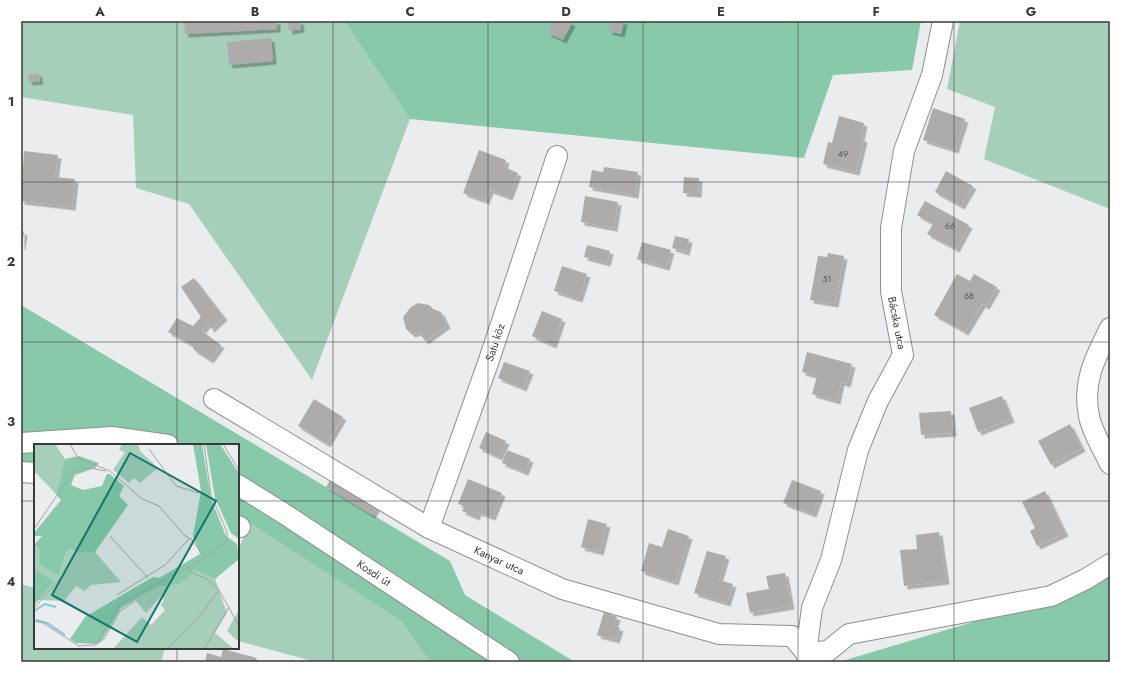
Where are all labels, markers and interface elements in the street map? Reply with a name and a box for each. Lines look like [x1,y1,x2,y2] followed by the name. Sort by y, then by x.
[94,2,105,21] text: A
[251,2,260,21] text: B
[405,2,415,21] text: C
[561,2,571,21] text: D
[717,2,725,21] text: E
[872,2,880,21] text: F
[1026,2,1037,21] text: G
[8,92,14,111] text: 1
[838,147,848,160] house number: 49
[945,219,955,232] house number: 66
[7,252,15,271] text: 2
[822,272,832,285] house number: 51
[964,289,974,302] house number: 68
[884,295,910,351] street label: Bácska utca
[481,321,509,363] street label: Satu köz
[7,412,15,431] text: 3
[34,444,239,649] inset map
[472,542,527,579] street label: Kanyar utca
[354,556,394,590] street label: Kosdi út
[6,572,16,591] text: 4

